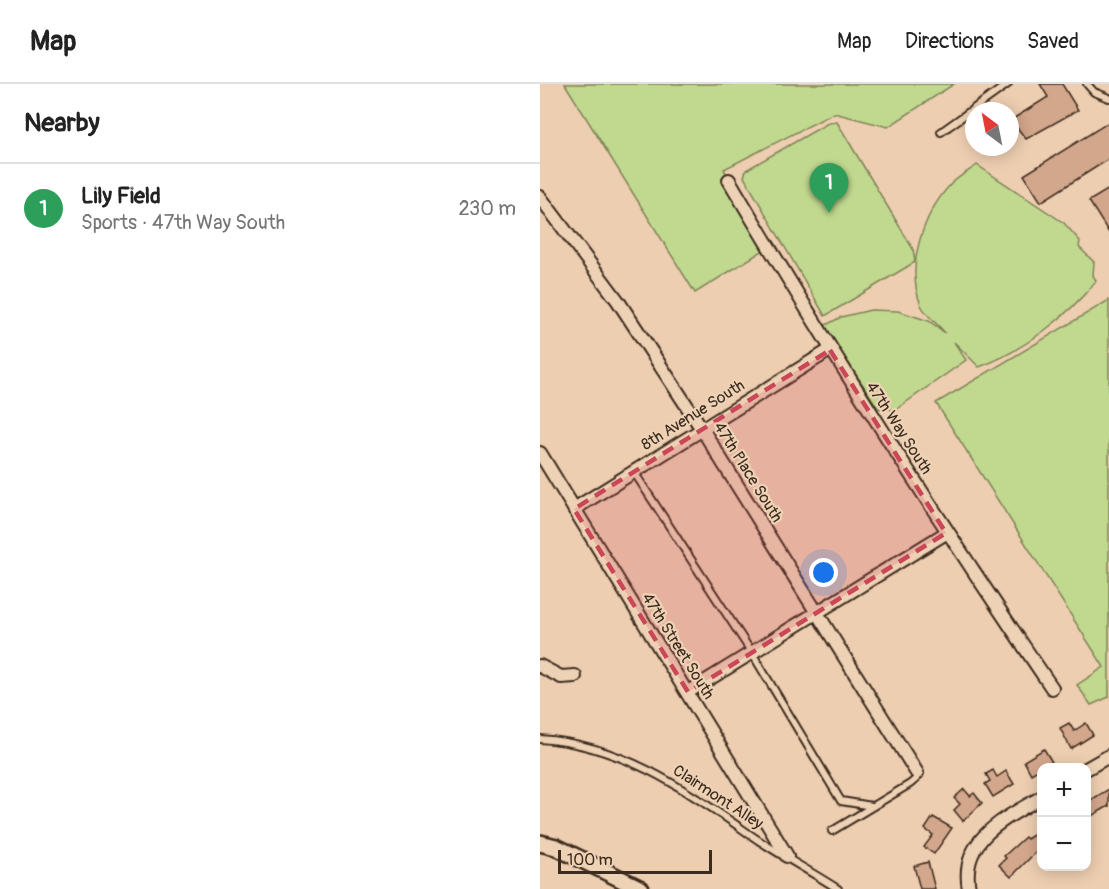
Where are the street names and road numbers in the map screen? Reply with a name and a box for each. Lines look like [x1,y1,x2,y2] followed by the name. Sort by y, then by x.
[638,375,748,455] street label: 8th Avenue South
[862,378,936,478] street label: 47th Way South
[709,418,787,526] street label: 47th Place South
[637,589,719,703] street label: 47th Street South
[669,760,767,834] street label: Clairmont Alley

